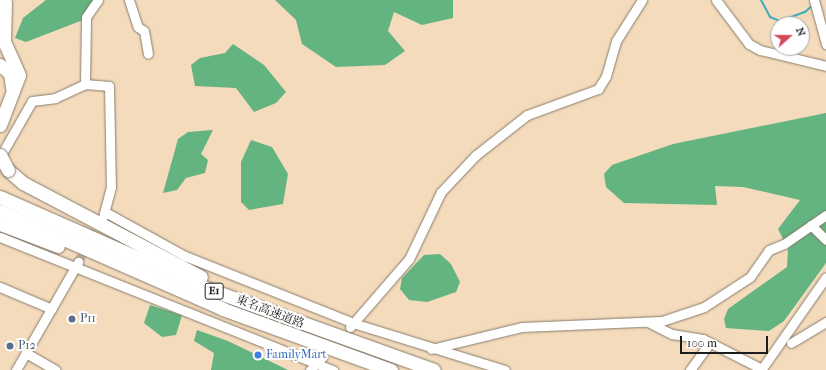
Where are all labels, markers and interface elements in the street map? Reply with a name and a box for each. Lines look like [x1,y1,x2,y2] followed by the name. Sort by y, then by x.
[770,16,810,56] north arrow
[793,26,808,38] text: N
[204,282,224,300] road number: E1
[234,292,306,332] street label: 東名高速道路
[80,312,96,326] place label: P11
[67,314,77,324] marker: P11
[682,328,770,354] scale bar
[687,336,717,350] text: 100 m
[18,339,36,353] place label: P12
[5,341,15,351] marker: P12
[266,348,327,362] place label: FamilyMart
[253,350,263,360] marker: FamilyMart

